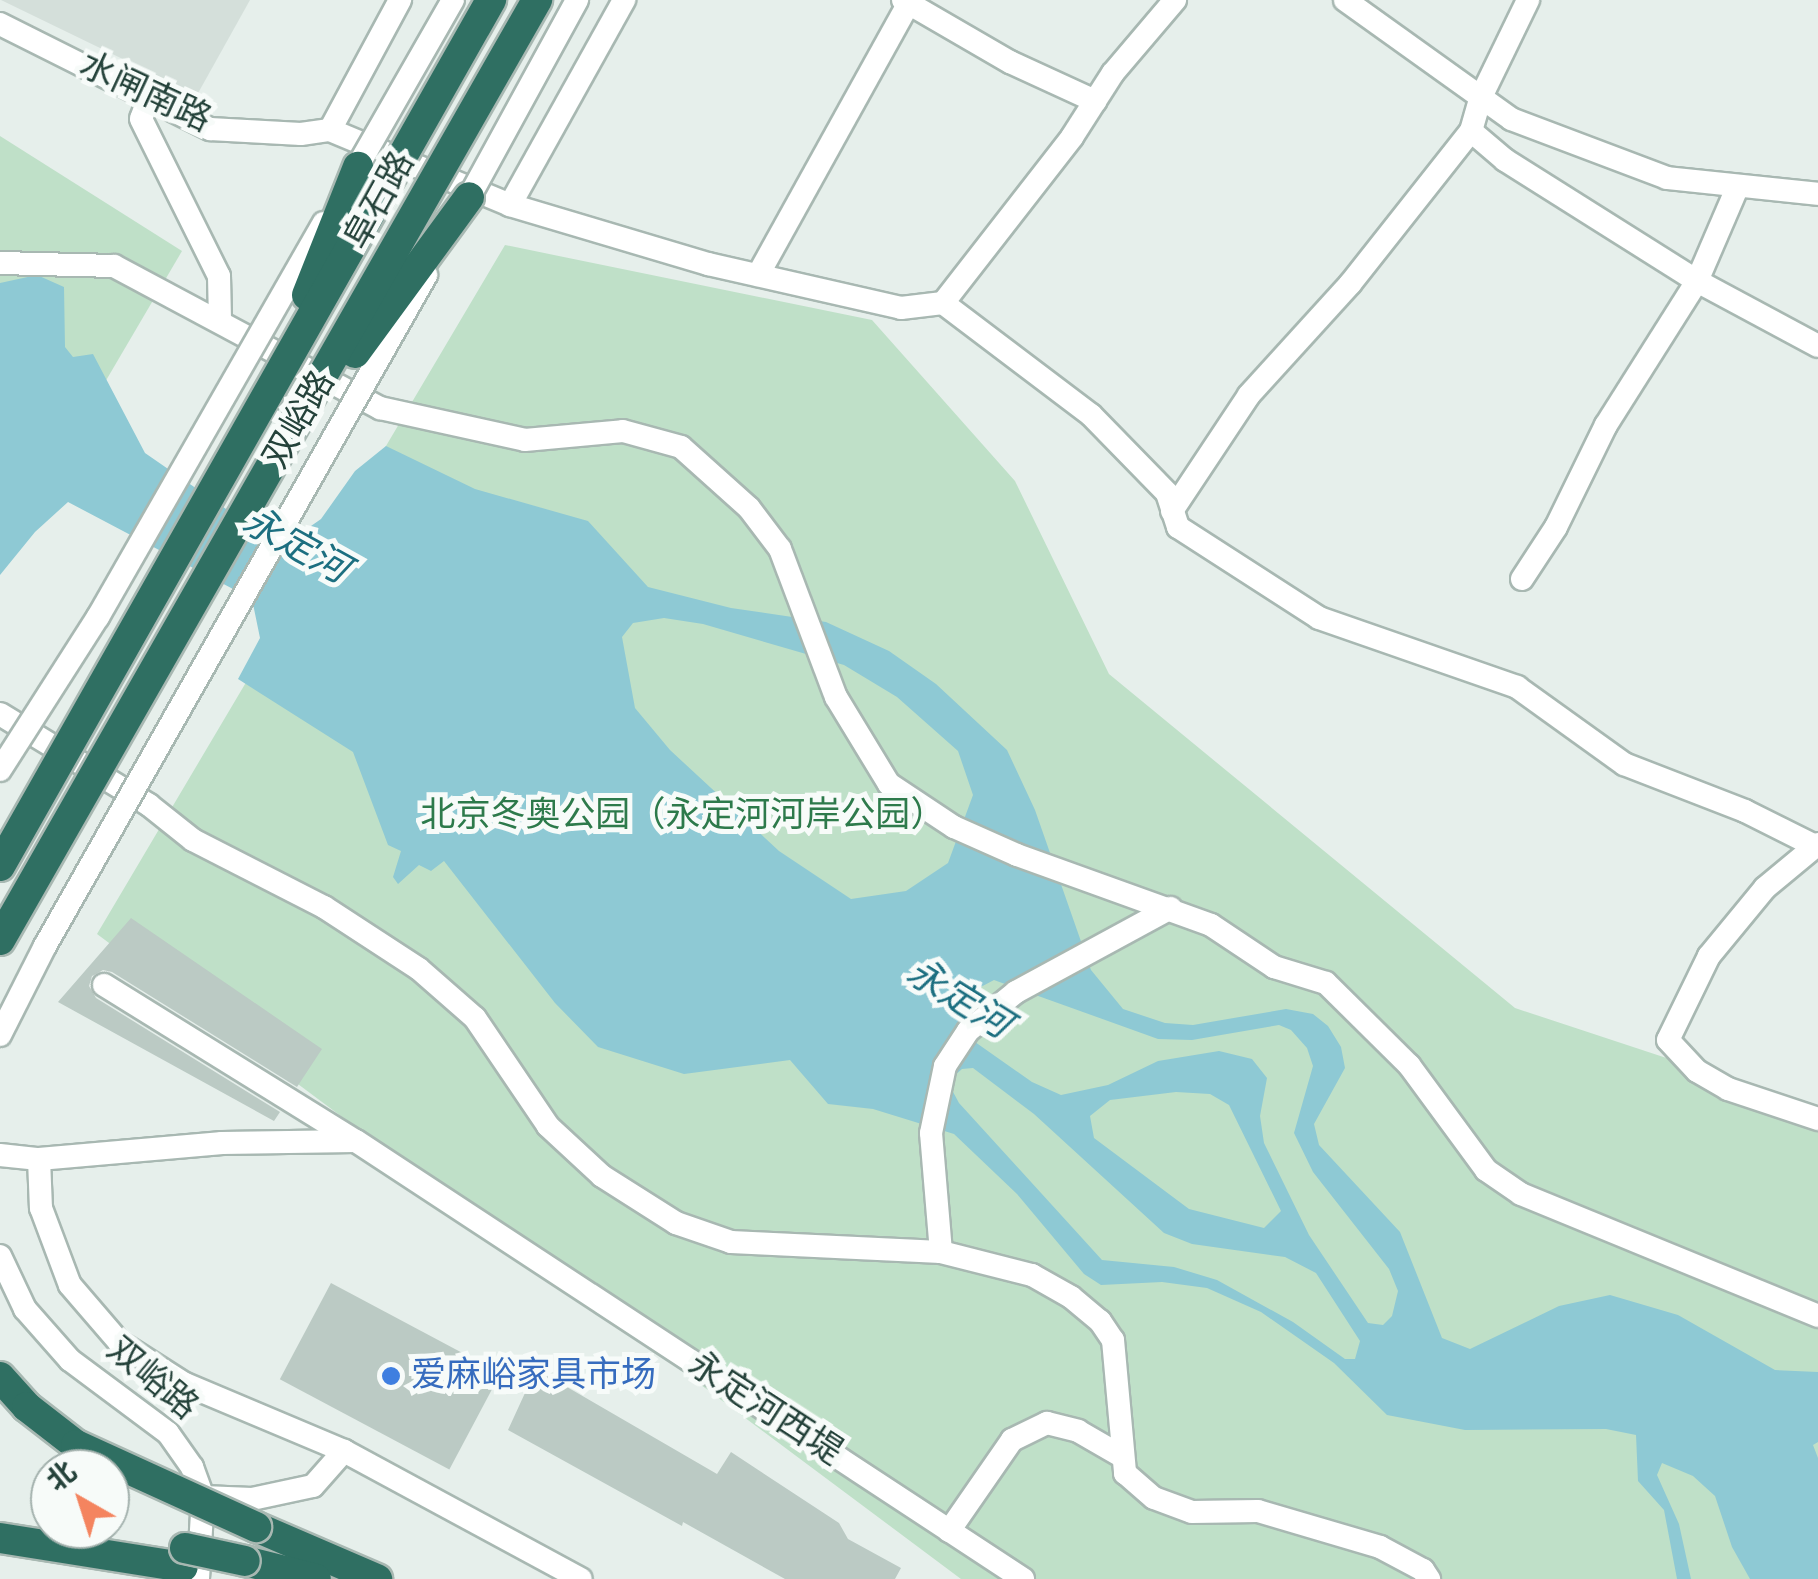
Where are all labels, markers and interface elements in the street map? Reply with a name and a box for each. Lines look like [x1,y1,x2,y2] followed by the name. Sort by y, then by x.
[73,44,217,142] street label: 水闸南路
[336,145,424,257] street label: 阜石路
[256,364,344,476] street label: 双峪路
[234,499,356,595] water label: 永定河
[421,795,945,837] park label: 北京冬奥公园（永定河河岸公园）
[898,950,1018,1050] water label: 永定河
[98,1329,206,1429] street label: 双峪路
[680,1344,850,1474] street label: 永定河西堤
[411,1355,656,1397] place label: 爱麻峪家具市场
[380,1365,402,1387] marker: 爱麻峪家具市场
[30,1449,130,1549] north arrow
[43,1458,82,1497] text: 北

